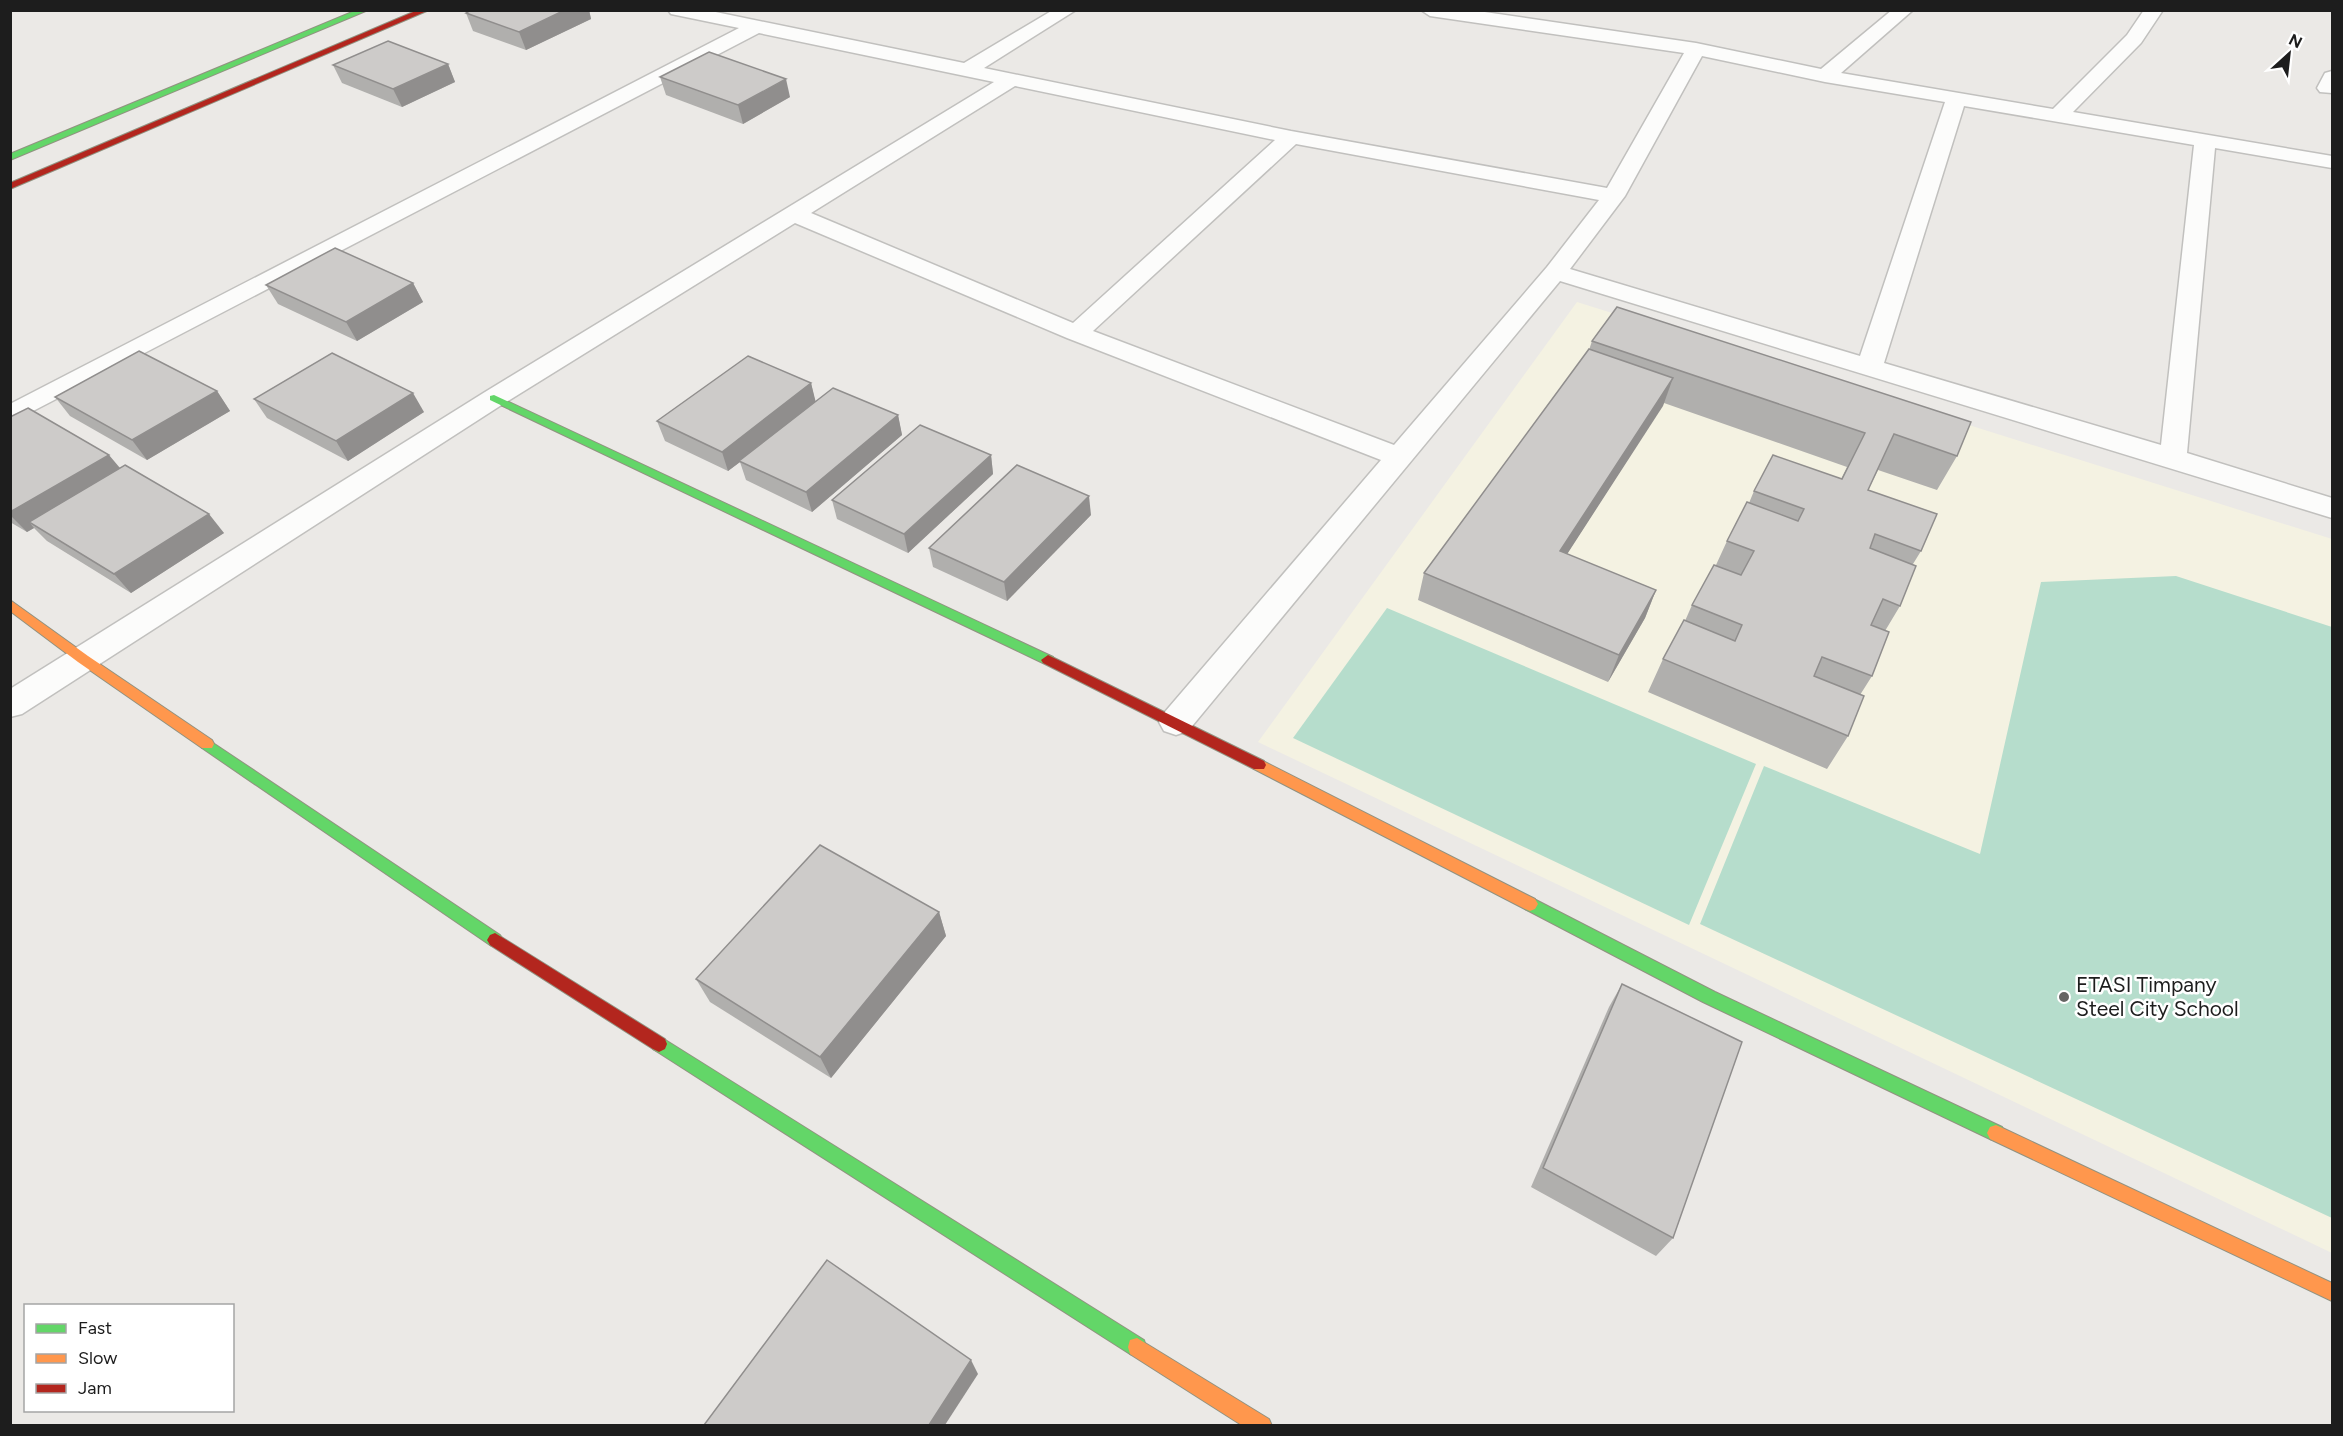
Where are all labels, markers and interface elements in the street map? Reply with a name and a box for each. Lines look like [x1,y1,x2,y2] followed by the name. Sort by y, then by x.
[2259,24,2319,84] north arrow
[2286,30,2305,52] text: N
[2076,972,2239,1021] place label: ETASI Timpany Steel City School
[2057,990,2071,1004] marker: ETASI Timpany Steel City School
[24,1304,234,1412] legend
[78,1317,112,1339] text: Fast
[78,1347,117,1369] text: Slow
[78,1377,112,1399] text: Jam

